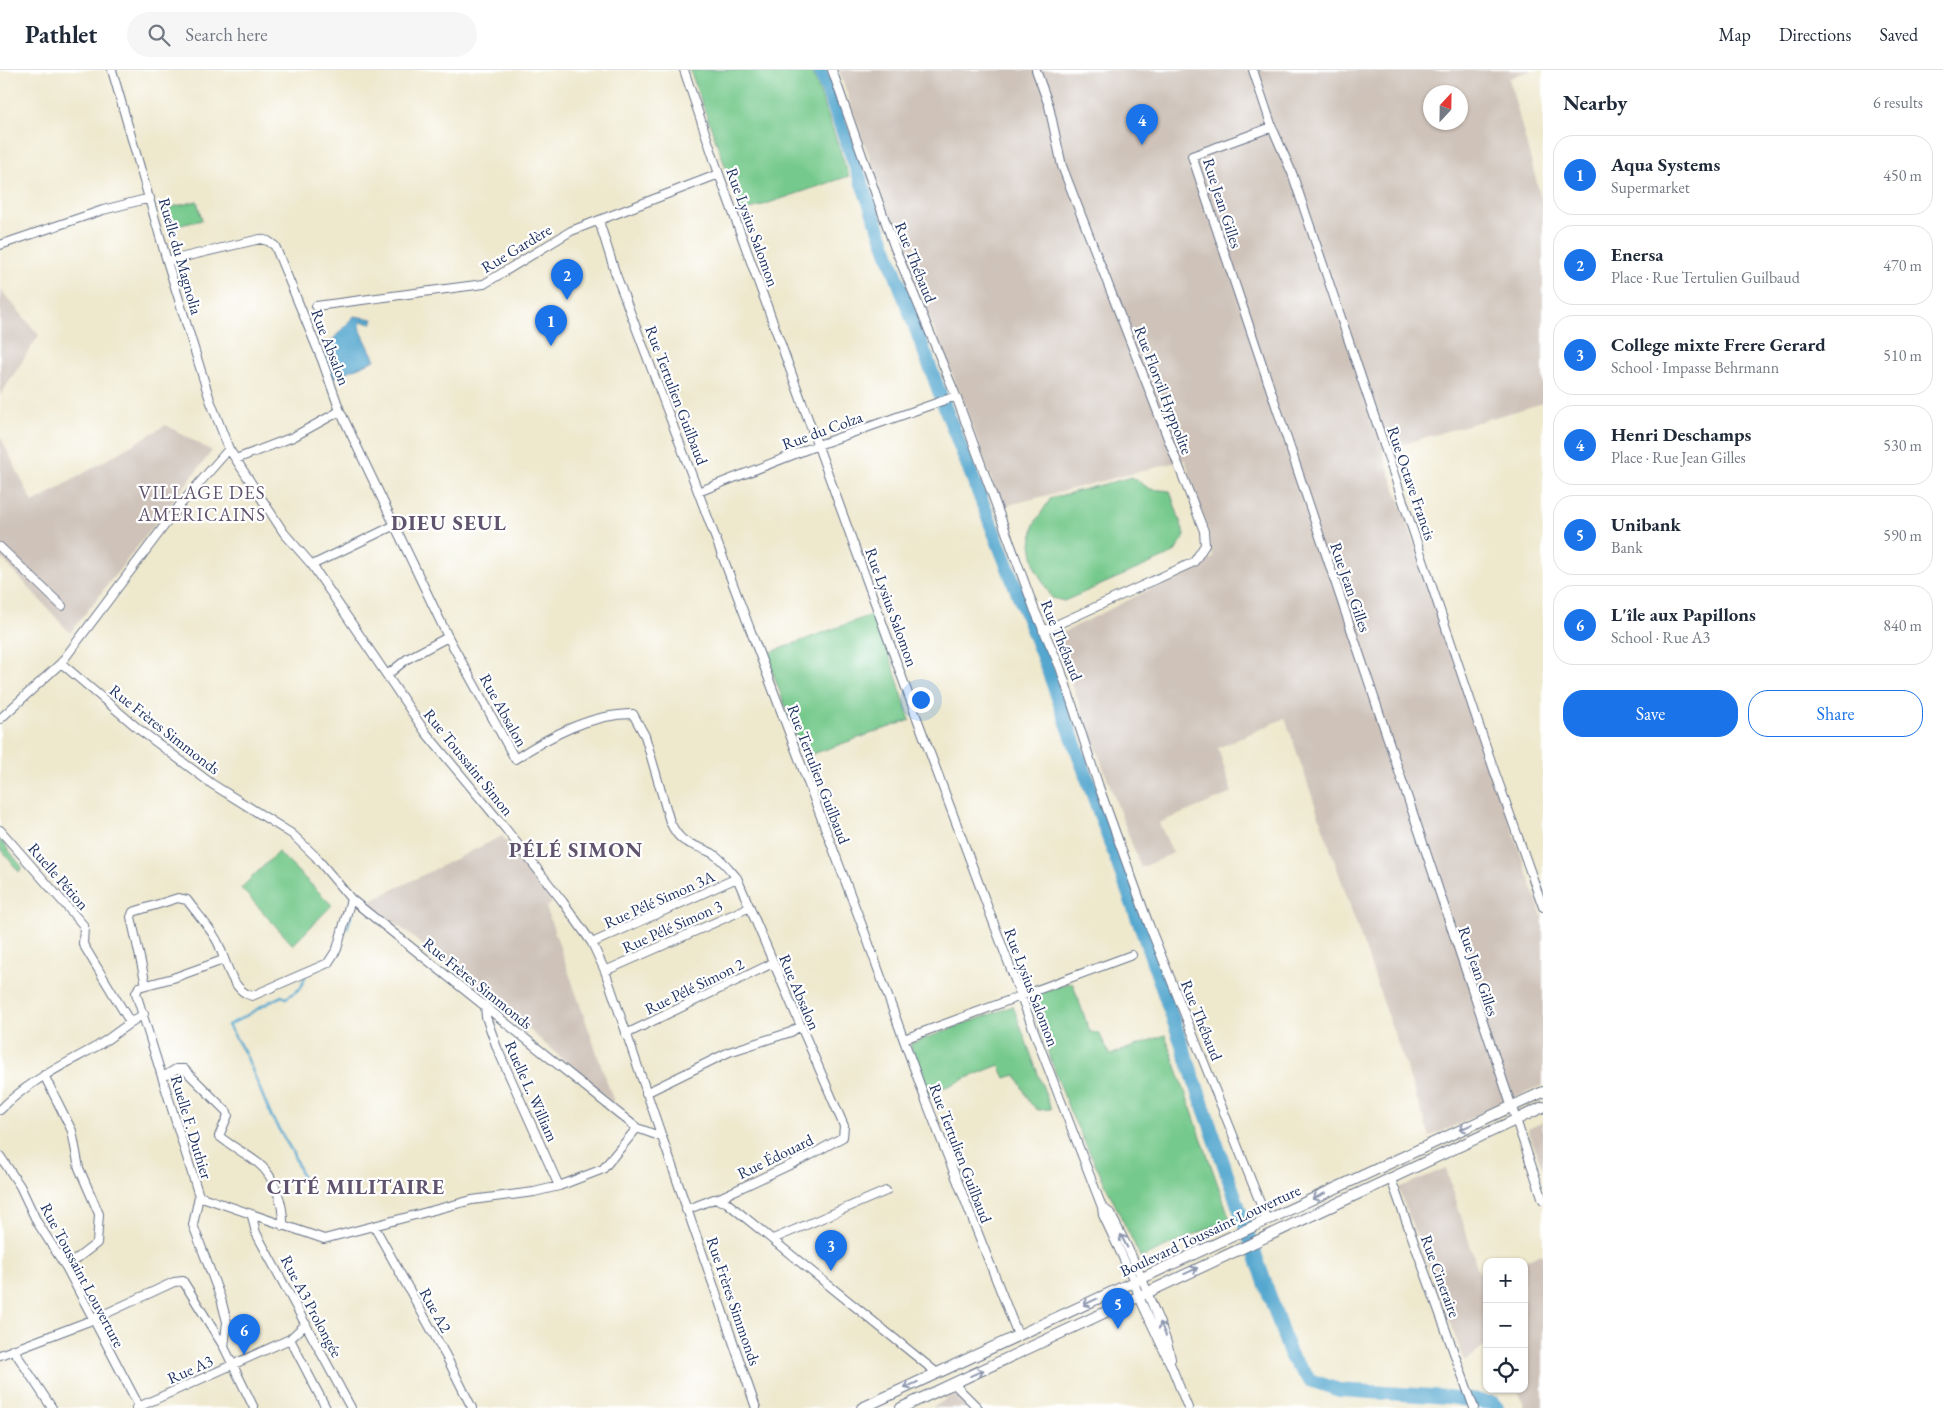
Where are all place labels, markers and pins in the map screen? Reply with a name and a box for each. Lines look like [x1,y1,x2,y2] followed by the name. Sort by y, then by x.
[1126,104,1158,145] pin: 4
[551,259,583,300] pin: 2
[535,305,567,346] pin: 1
[815,1230,847,1271] pin: 3
[1102,1288,1134,1329] pin: 5
[228,1314,260,1355] pin: 6

